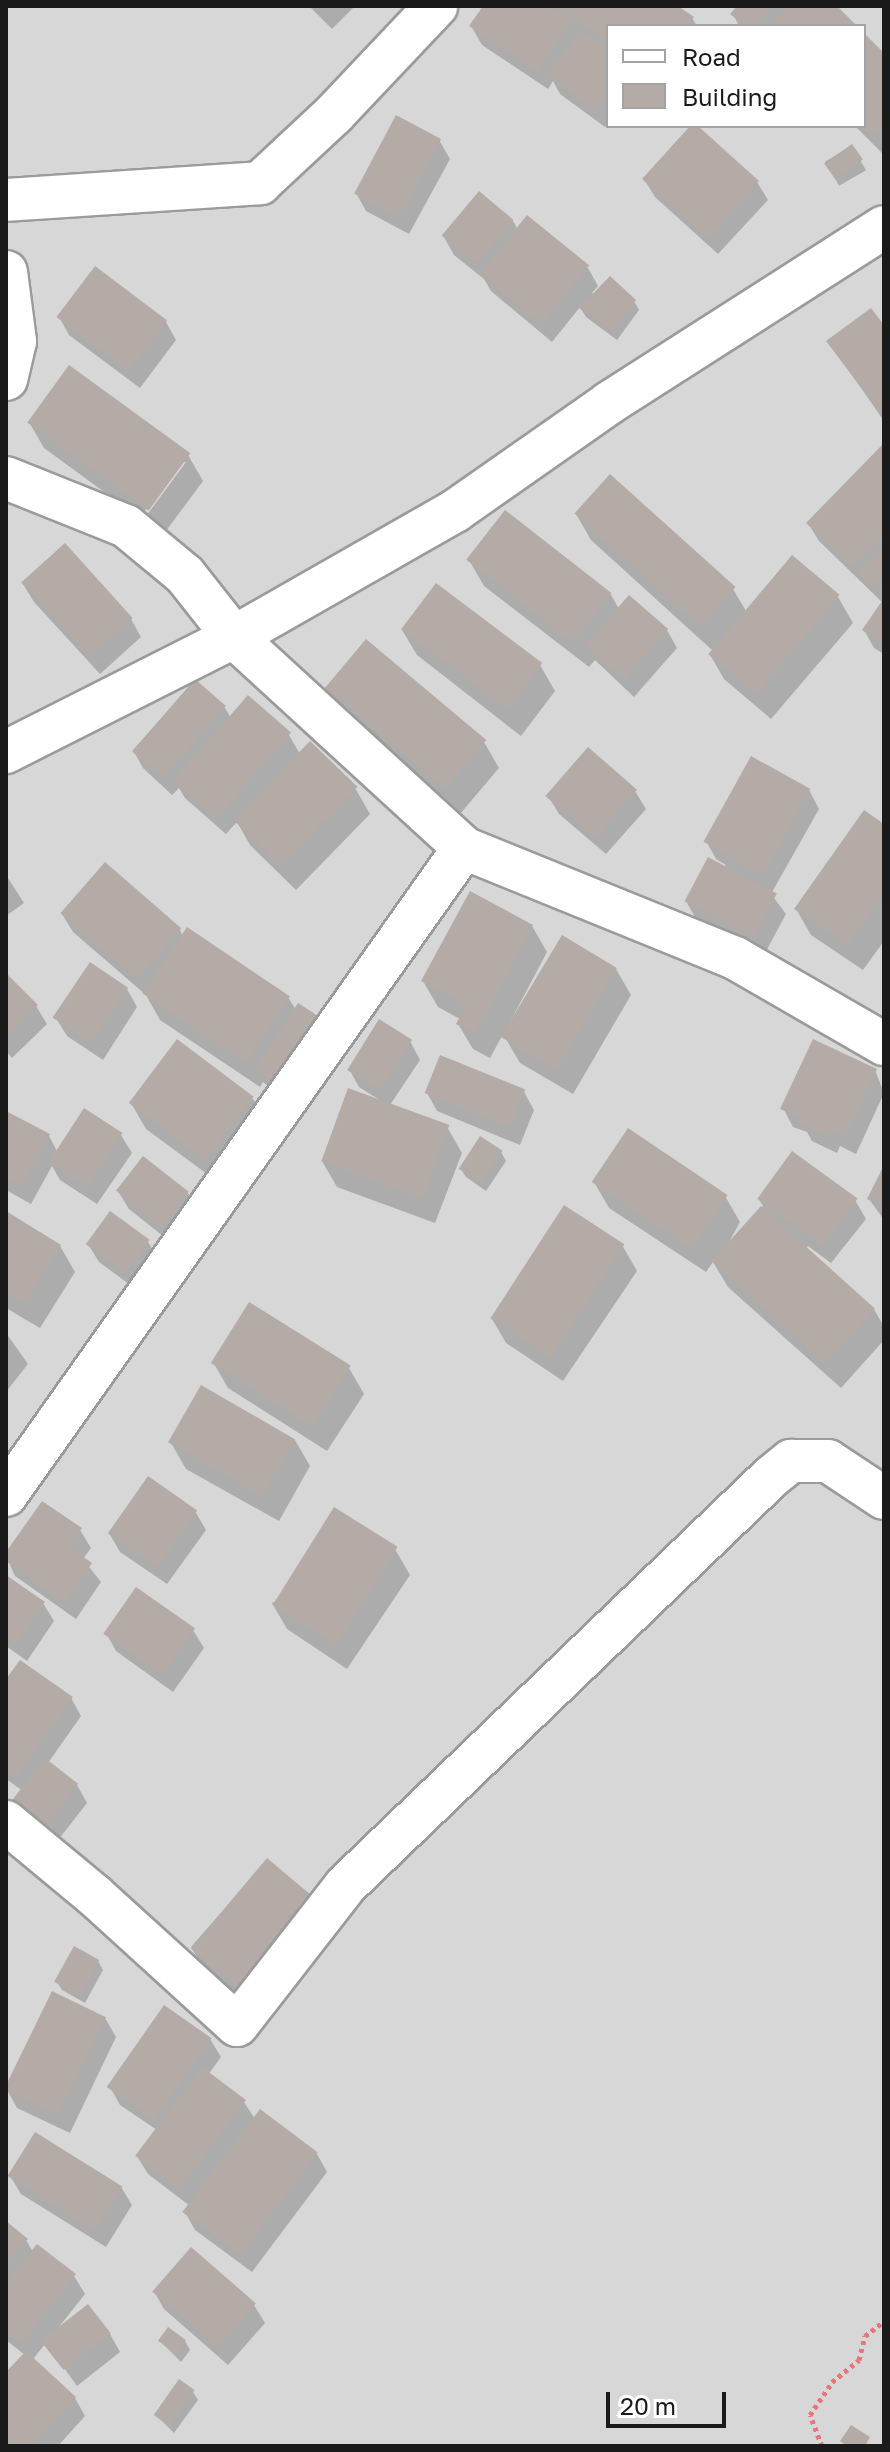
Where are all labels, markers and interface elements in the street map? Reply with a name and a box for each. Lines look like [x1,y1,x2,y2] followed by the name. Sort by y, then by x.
[606,24,866,128] legend
[682,42,741,71] text: Road
[682,82,777,111] text: Building
[610,2376,730,2426] scale bar
[620,2391,676,2420] text: 20 m

